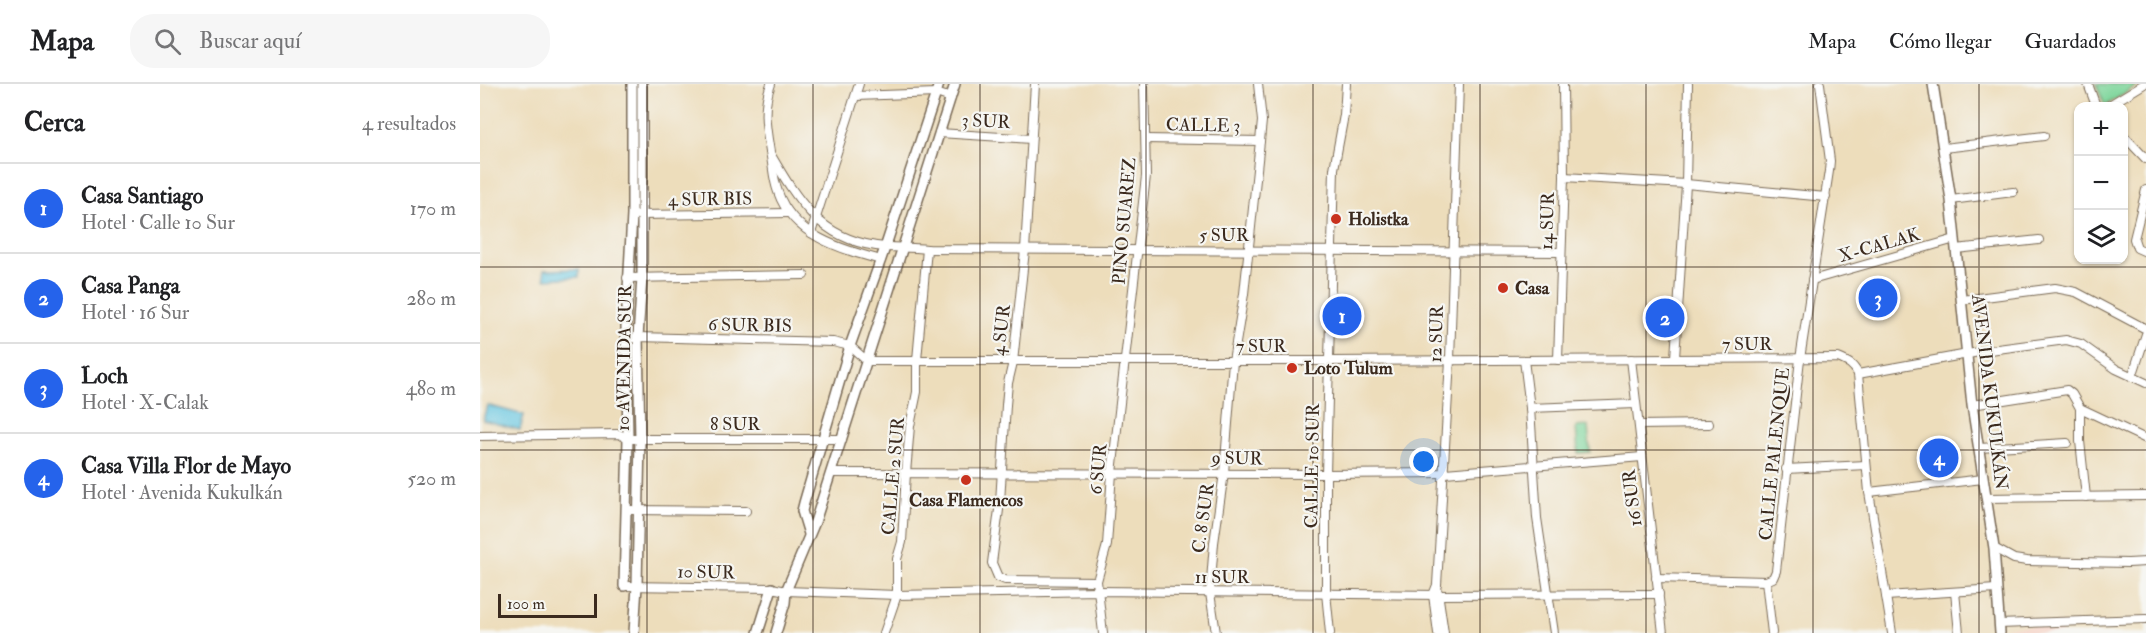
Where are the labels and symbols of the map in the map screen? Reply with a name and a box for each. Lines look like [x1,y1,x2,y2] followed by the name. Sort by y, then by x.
[961,109,1012,134] street label: 3 SUR
[1166,113,1240,138] street label: CALLE 3
[1107,157,1142,286] street label: PINO SUAREZ
[668,187,752,212] street label: 4 SUR BIS
[1535,191,1560,250] street label: 14 SUR
[1348,208,1409,231] place label: Holistka
[1329,212,1343,226] marker: Holistka
[1836,223,1923,268] street label: X-CALAK
[1199,224,1250,247] street label: 5 SUR
[1858,276,1898,320] pin: 3
[1515,277,1550,300] place label: Casa
[1496,281,1510,295] marker: Casa
[612,284,637,431] street label: 10 AVENIDA SUR
[1966,292,2013,491] street label: AVENIDA KUKULKÁN
[1322,294,1362,338] pin: 1
[1646,296,1684,340] pin: 2
[987,302,1016,357] street label: 4 SUR
[1424,304,1449,363] street label: 12 SUR
[708,313,792,338] street label: 6 SUR BIS
[1722,333,1773,356] street label: 7 SUR
[1236,335,1287,358] street label: 7 SUR
[1304,357,1394,380] place label: Loto Tulum
[1285,361,1299,375] marker: Loto Tulum
[1754,366,1795,542] street label: CALLE PALENQUE
[1300,402,1325,529] street label: CALLE 10 SUR
[710,413,761,436] street label: 8 SUR
[877,415,910,536] street label: CALLE 2 SUR
[1920,436,1958,481] pin: 4
[1084,441,1113,496] street label: 6 SUR
[1209,447,1264,470] street label: 9 SUR
[1409,447,1438,476] your location
[1617,467,1647,528] street label: 16 SUR
[959,473,973,487] marker: Casa Flamencos
[1187,480,1220,555] street label: C. 8 SUR
[909,489,1023,512] place label: Casa Flamencos
[677,561,736,585] street label: 10 SUR
[1195,566,1250,589] street label: 11 SUR
[498,591,597,618] scale bar

